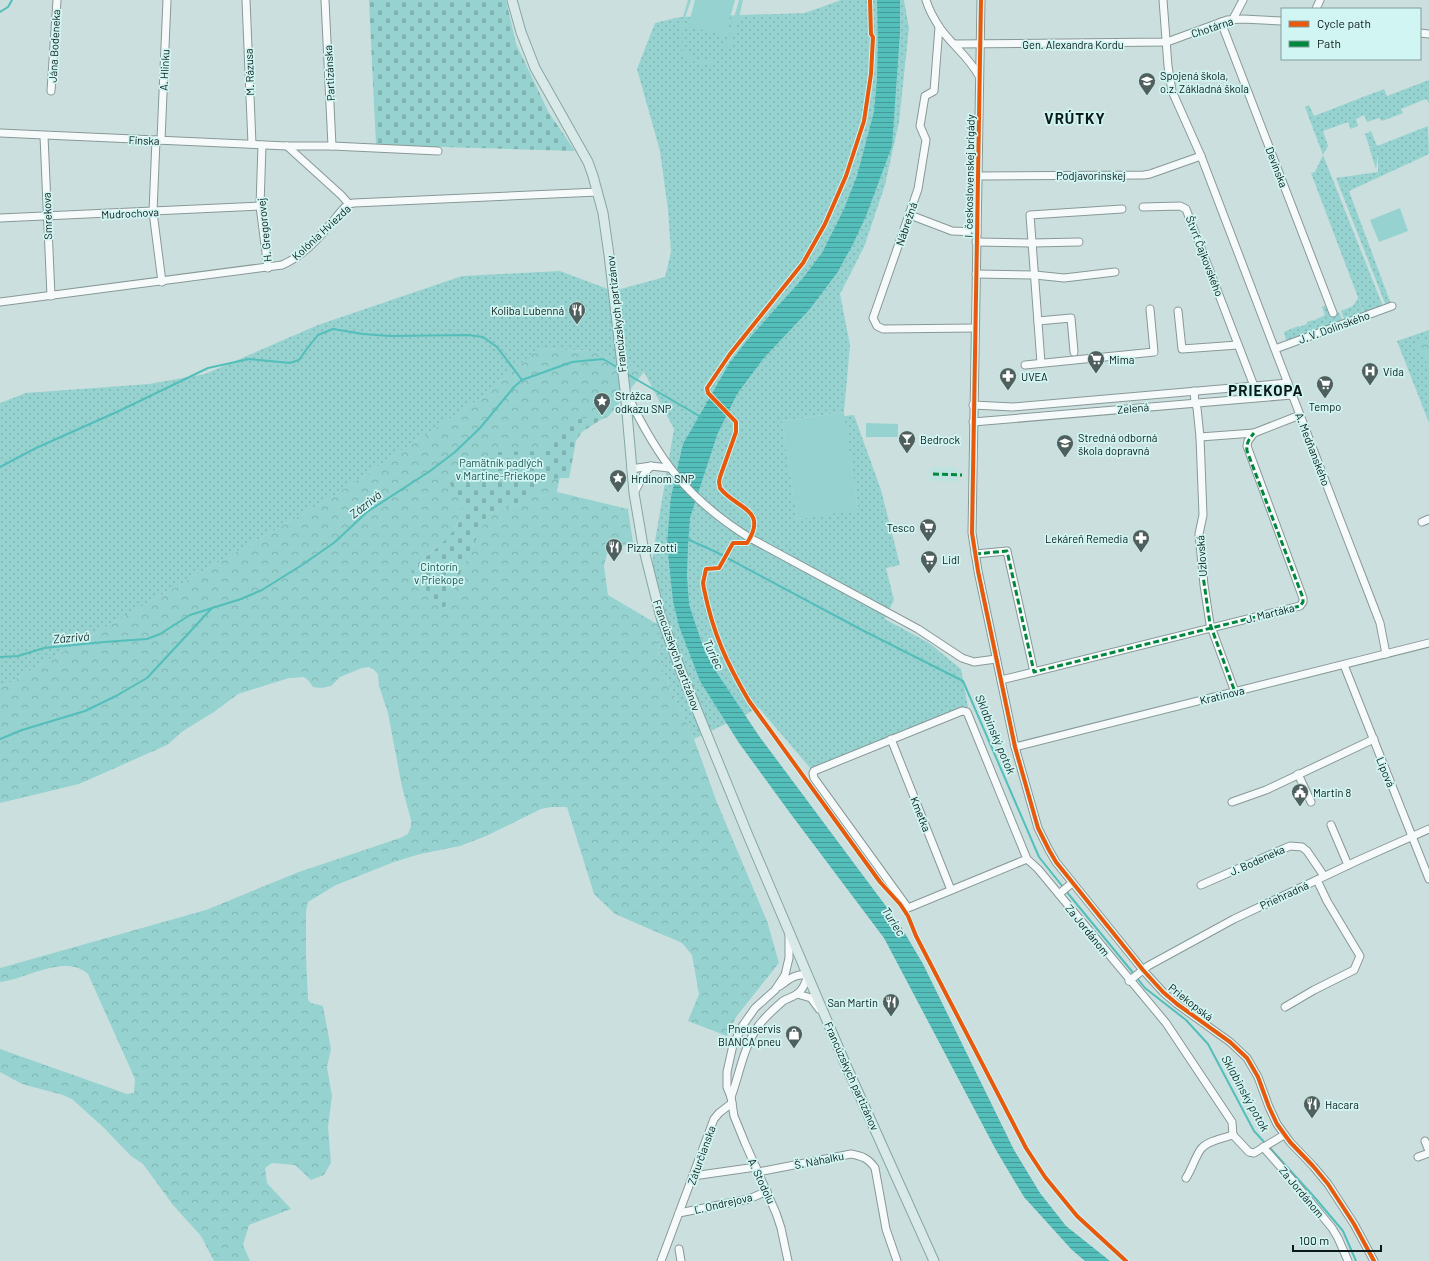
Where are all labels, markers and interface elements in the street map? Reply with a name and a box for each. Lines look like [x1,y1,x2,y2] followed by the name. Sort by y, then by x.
[1281,8,1421,60] legend
[46,9,62,83] street label: Jána Bodeneka
[1189,14,1235,40] street label: Chotárna
[1317,16,1371,30] text: Cycle path
[1317,36,1341,50] text: Path
[1022,38,1124,51] street label: Gen. Alexandra Kordu
[321,45,337,101] street label: Partizánska
[242,48,256,96] street label: M. Rázusa
[156,49,172,91] street label: A. Hlinku
[1160,69,1249,95] place label: Spojená škola, o.z. Základná škola
[1137,71,1157,96] school or university icon: Spojená škola, o.z. Základná škola
[1044,109,1106,127] district label: VRÚTKY
[961,114,977,238] street label: I. československej brigády
[128,133,160,147] street label: Fínska
[1263,145,1291,189] street label: Devínska
[1056,169,1126,182] street label: Podjavorinskej
[40,192,54,240] street label: Smrekova
[254,197,274,263] street label: H. Gregorovej
[892,200,920,248] street label: Nábrežná
[289,202,353,262] street label: Kolónia Hviezda
[101,205,159,221] street label: Mudrochova
[1184,214,1226,298] street label: Štvrť Čajkovského
[603,255,629,373] street label: Francúzskych partizánov
[567,300,587,325] restaurant icon: Koliba Lubenná
[491,304,564,317] place label: Koliba Lubenná
[1297,308,1371,346] street label: J. V. Dolinského
[1086,349,1106,374] supermarket icon: Mima
[1109,353,1134,366] place label: Mima
[1360,361,1380,386] hospital icon: Vida
[1383,365,1404,378] place label: Vida
[998,366,1018,391] pharmacy icon: UVEA
[1021,370,1048,383] place label: UVEA
[1315,374,1335,399] supermarket icon: Tempo
[1228,381,1304,399] district label: PRIEKOPA
[615,389,672,415] place label: Strážca odkazu SNP
[592,391,612,416] place icon: Strážca odkazu SNP
[1117,400,1149,416] street label: Zelená
[1309,400,1341,413] place label: Tempo
[1293,411,1333,487] street label: A. Medňanského
[897,429,917,454] bar icon: Bedrock
[1078,431,1157,457] place label: Stredná odborná škola dopravná
[920,433,960,446] place label: Bedrock
[1055,433,1075,458] school or university icon: Stredná odborná škola dopravná
[456,456,546,482] park label: Pamätník padlých v Martine-Priekope
[608,468,628,493] place icon: Hrdinom SNP
[631,472,695,485] place label: Hrdinom SNP
[346,487,384,521] water label: Zázrivá
[918,517,938,542] supermarket icon: Tesco
[887,521,915,534] place label: Tesco
[1131,528,1151,553] pharmacy icon: Lekáreň Remedia
[1045,532,1128,545] place label: Lekáreň Remedia
[1193,535,1209,577] street label: Uzlovská
[604,537,624,562] restaurant icon: Pizza Zotti
[627,541,677,554] place label: Pizza Zotti
[919,549,939,574] supermarket icon: Lidl
[942,553,960,566] place label: Lidl
[414,560,464,586] park label: Cintorín v Priekope
[651,597,703,713] street label: Francúzskych partizánov
[1244,601,1296,625] street label: J. Martáka
[52,628,90,646] water label: Zázrivá
[701,637,727,671] water label: Turiec
[1198,683,1246,707] street label: Kratinova
[973,692,1019,776] water label: Sklabinský potok
[1374,755,1398,789] street label: Lipová
[1290,782,1310,807] public building icon: Martin 8
[1313,786,1352,799] place label: Martin 8
[908,795,934,833] street label: Kmeťka
[1227,842,1287,878] street label: J. Bodeneka
[1258,878,1310,912] street label: Priehradná
[1063,902,1113,958] street label: Za Jordánom
[879,904,909,938] water label: Turiec
[1166,981,1216,1023] street label: Priekopská
[881,992,901,1017] restaurant icon: San Martin
[827,996,878,1009] place label: San Martin
[822,1020,882,1132] street label: Francúzskych partizánov
[718,1022,781,1048] place label: Pneuservis BIANCA pneu
[784,1024,804,1049] shop icon: Pneuservis BIANCA pneu
[1219,1052,1273,1134] water label: Sklabinský potok
[1302,1094,1322,1119] restaurant icon: Hacara
[1325,1098,1359,1111] place label: Hacara
[684,1124,718,1186] street label: Záturčianska
[793,1149,845,1171] street label: Š. Náhalku
[746,1156,778,1206] street label: A. Stodolu
[1277,1164,1327,1220] street label: Za Jordánom
[693,1190,753,1216] street label: Ľ. Ondrejova
[1293,1227,1381,1253] scale bar
[1299,1233,1329,1247] text: 100 m

